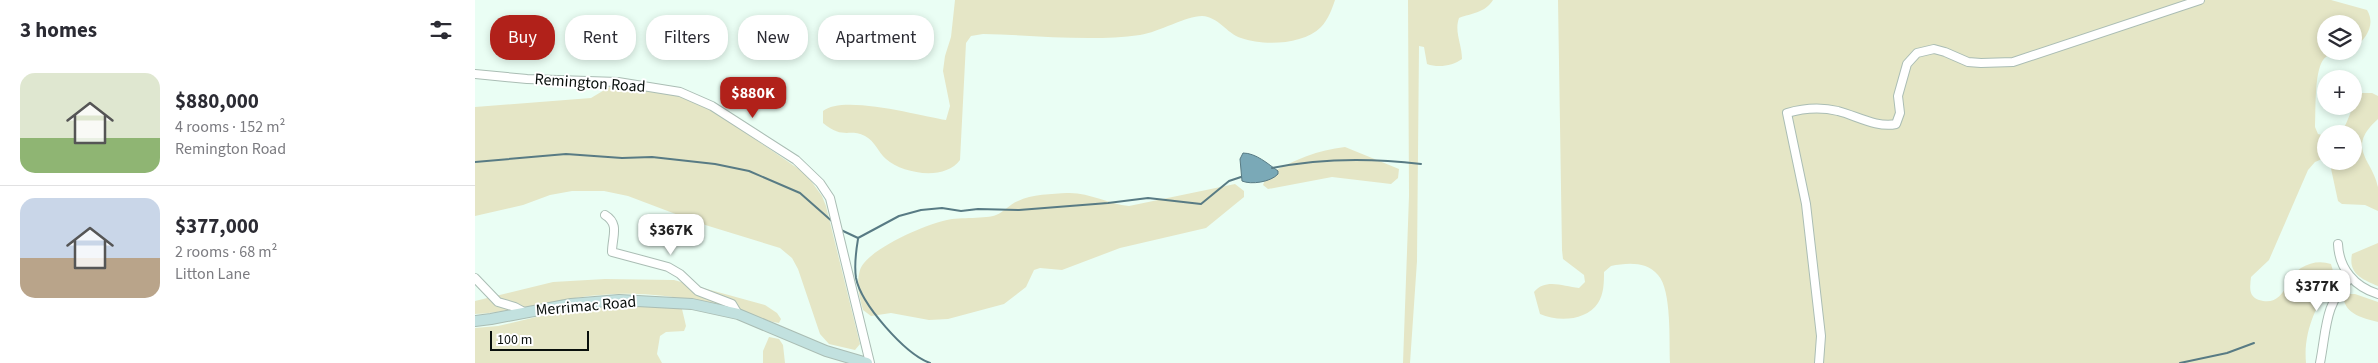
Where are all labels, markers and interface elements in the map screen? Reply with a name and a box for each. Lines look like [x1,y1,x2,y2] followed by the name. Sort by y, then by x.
[20,15,97,45] text: 3 homes
[490,15,555,60] chip: Buy
[565,15,636,60] chip: Rent
[646,15,728,60] chip: Filters
[738,15,808,60] chip: New
[818,15,934,60] chip: Apartment
[2317,15,2362,170] map controls
[2317,15,2362,60] button: layers
[427,16,455,44] icon: filters
[534,68,646,98] street label: Remington Road
[2317,70,2362,115] button: +
[718,76,788,119] pin: $880K
[731,82,775,104] text: $880K
[175,86,259,116] text: $880,000
[60,93,120,153] icon: home
[175,116,285,138] text: 4 rooms · 152 m²
[2317,125,2362,170] button: −
[175,138,286,160] text: Remington Road
[175,211,259,241] text: $377,000
[636,214,706,256] pin: $367K
[60,218,120,278] icon: home
[649,219,693,241] text: $367K
[175,241,277,263] text: 2 rooms · 68 m²
[175,263,250,285] text: Litton Lane
[2282,270,2352,312] pin: $377K
[2295,275,2339,297] text: $377K
[535,291,637,321] street label: Merrimac Road
[490,328,589,351] scale bar
[497,330,532,350] text: 100 m

